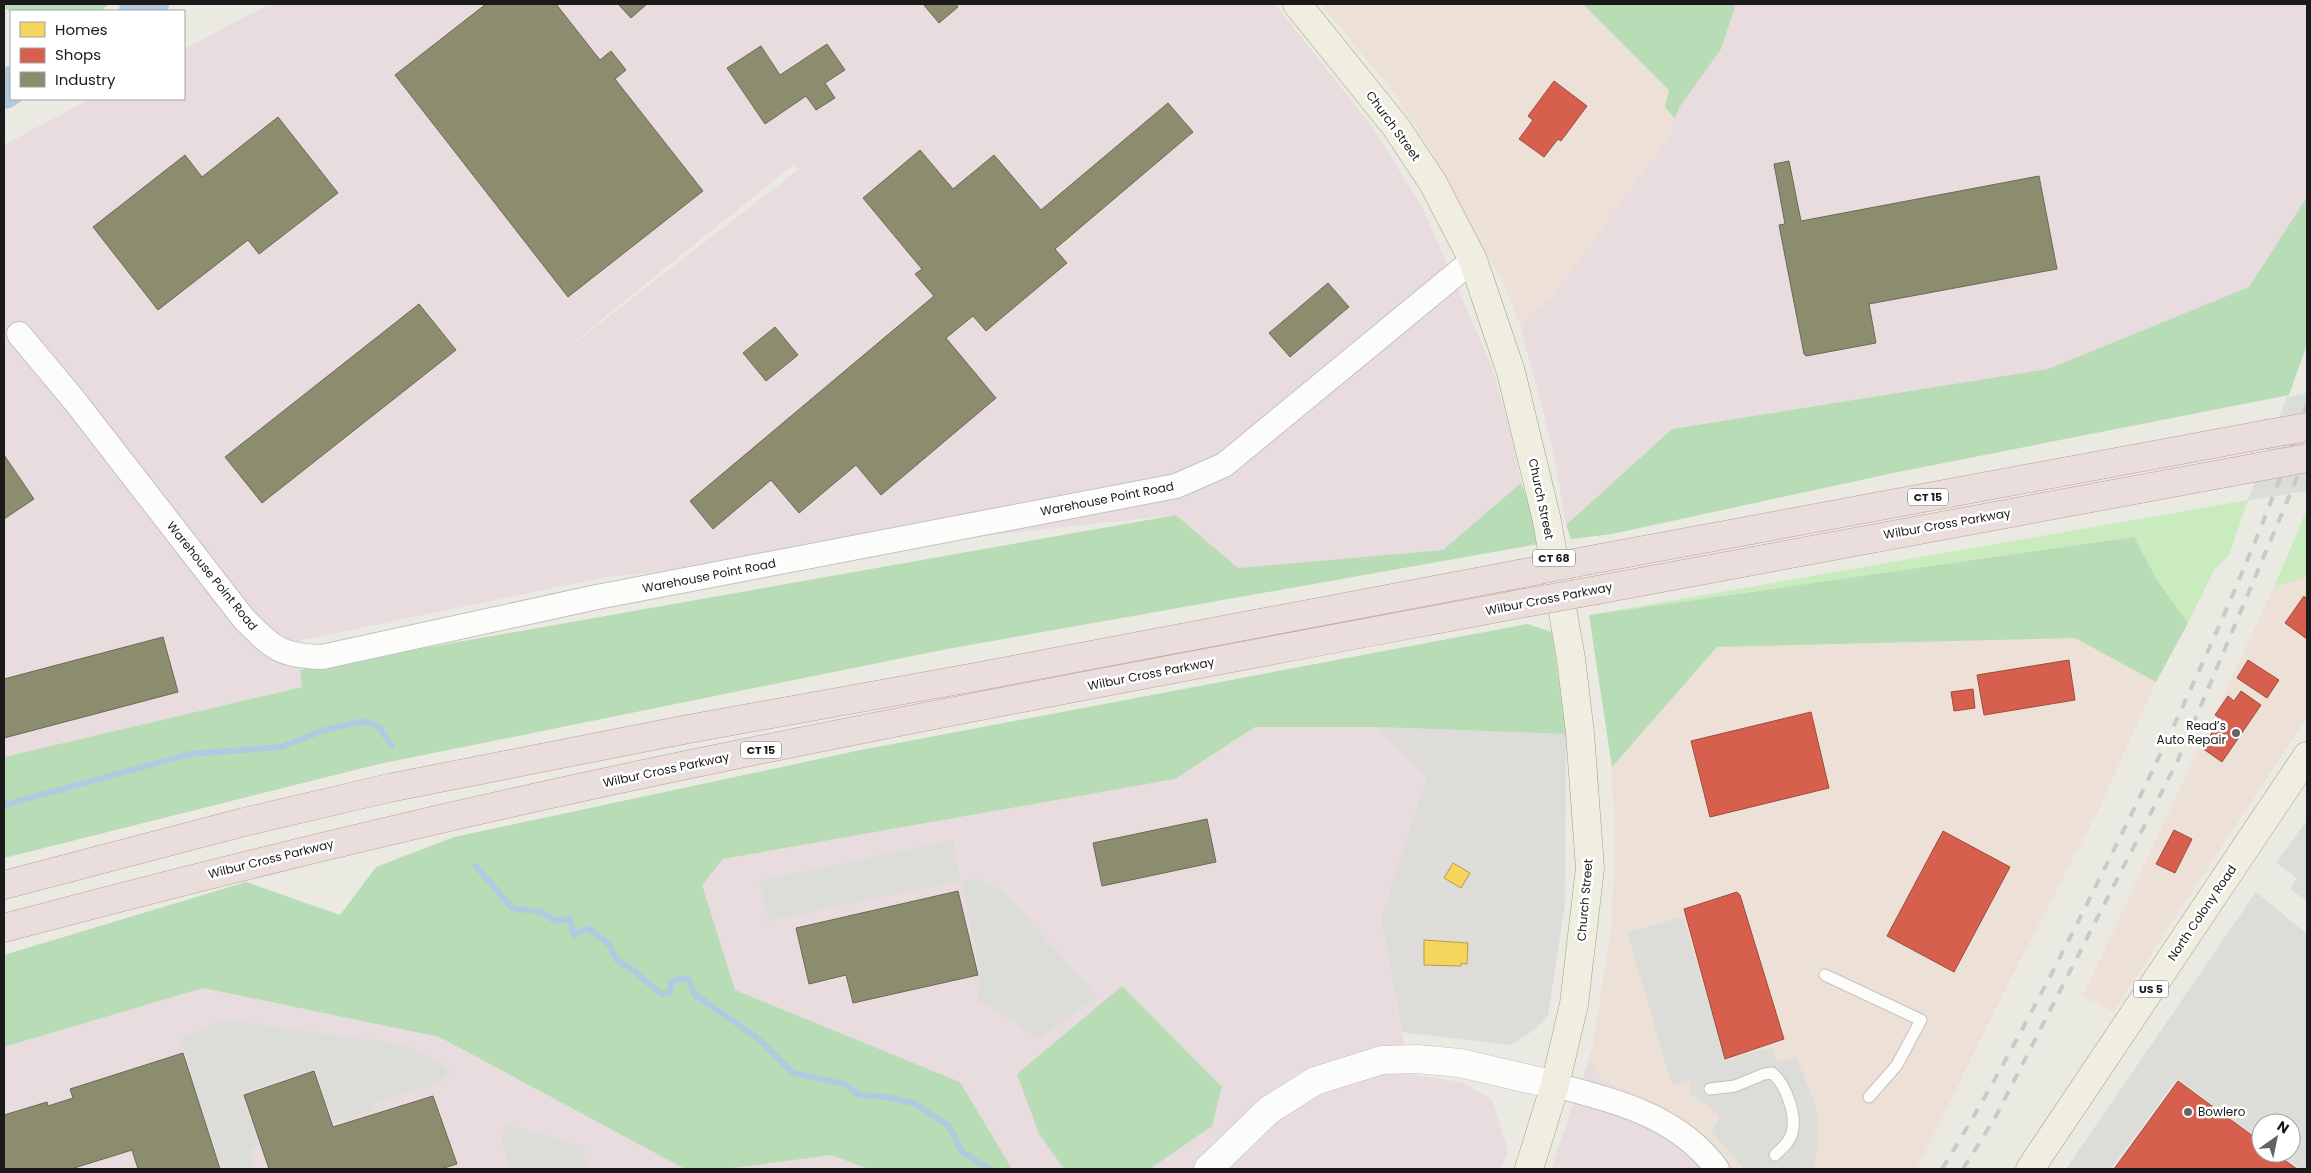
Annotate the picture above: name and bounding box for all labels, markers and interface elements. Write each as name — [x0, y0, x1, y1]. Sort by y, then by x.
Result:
legend — [10, 10, 185, 100]
text: Homes — [55, 19, 108, 40]
text: Shops — [55, 44, 101, 65]
text: Industry — [55, 69, 116, 90]
street label: Church Street — [1362, 87, 1424, 164]
street label: Church Street — [1525, 457, 1558, 541]
street label: Warehouse Point Road — [1039, 477, 1175, 520]
road number: CT 15 — [1908, 488, 1948, 506]
street label: Wilbur Cross Parkway — [1882, 504, 2012, 543]
street label: Warehouse Point Road — [163, 518, 262, 634]
road number: CT 68 — [1533, 550, 1575, 566]
street label: Warehouse Point Road — [641, 554, 777, 597]
street label: Wilbur Cross Parkway — [1484, 578, 1614, 619]
street label: Wilbur Cross Parkway — [1086, 653, 1216, 694]
place label: Read’s Auto Repair — [2157, 717, 2227, 748]
marker: Read’s Auto Repair — [2230, 727, 2242, 739]
road number: CT 15 — [741, 742, 781, 758]
street label: Wilbur Cross Parkway — [601, 748, 731, 791]
street label: Wilbur Cross Parkway — [206, 835, 336, 882]
street label: Church Street — [1572, 858, 1597, 942]
street label: North Colony Road — [2163, 861, 2240, 964]
road number: US 5 — [2134, 981, 2168, 998]
place label: Bowlero — [2198, 1103, 2246, 1120]
marker: Bowlero — [2182, 1106, 2194, 1118]
north arrow — [2251, 1113, 2301, 1163]
text: N — [2273, 1116, 2293, 1138]

